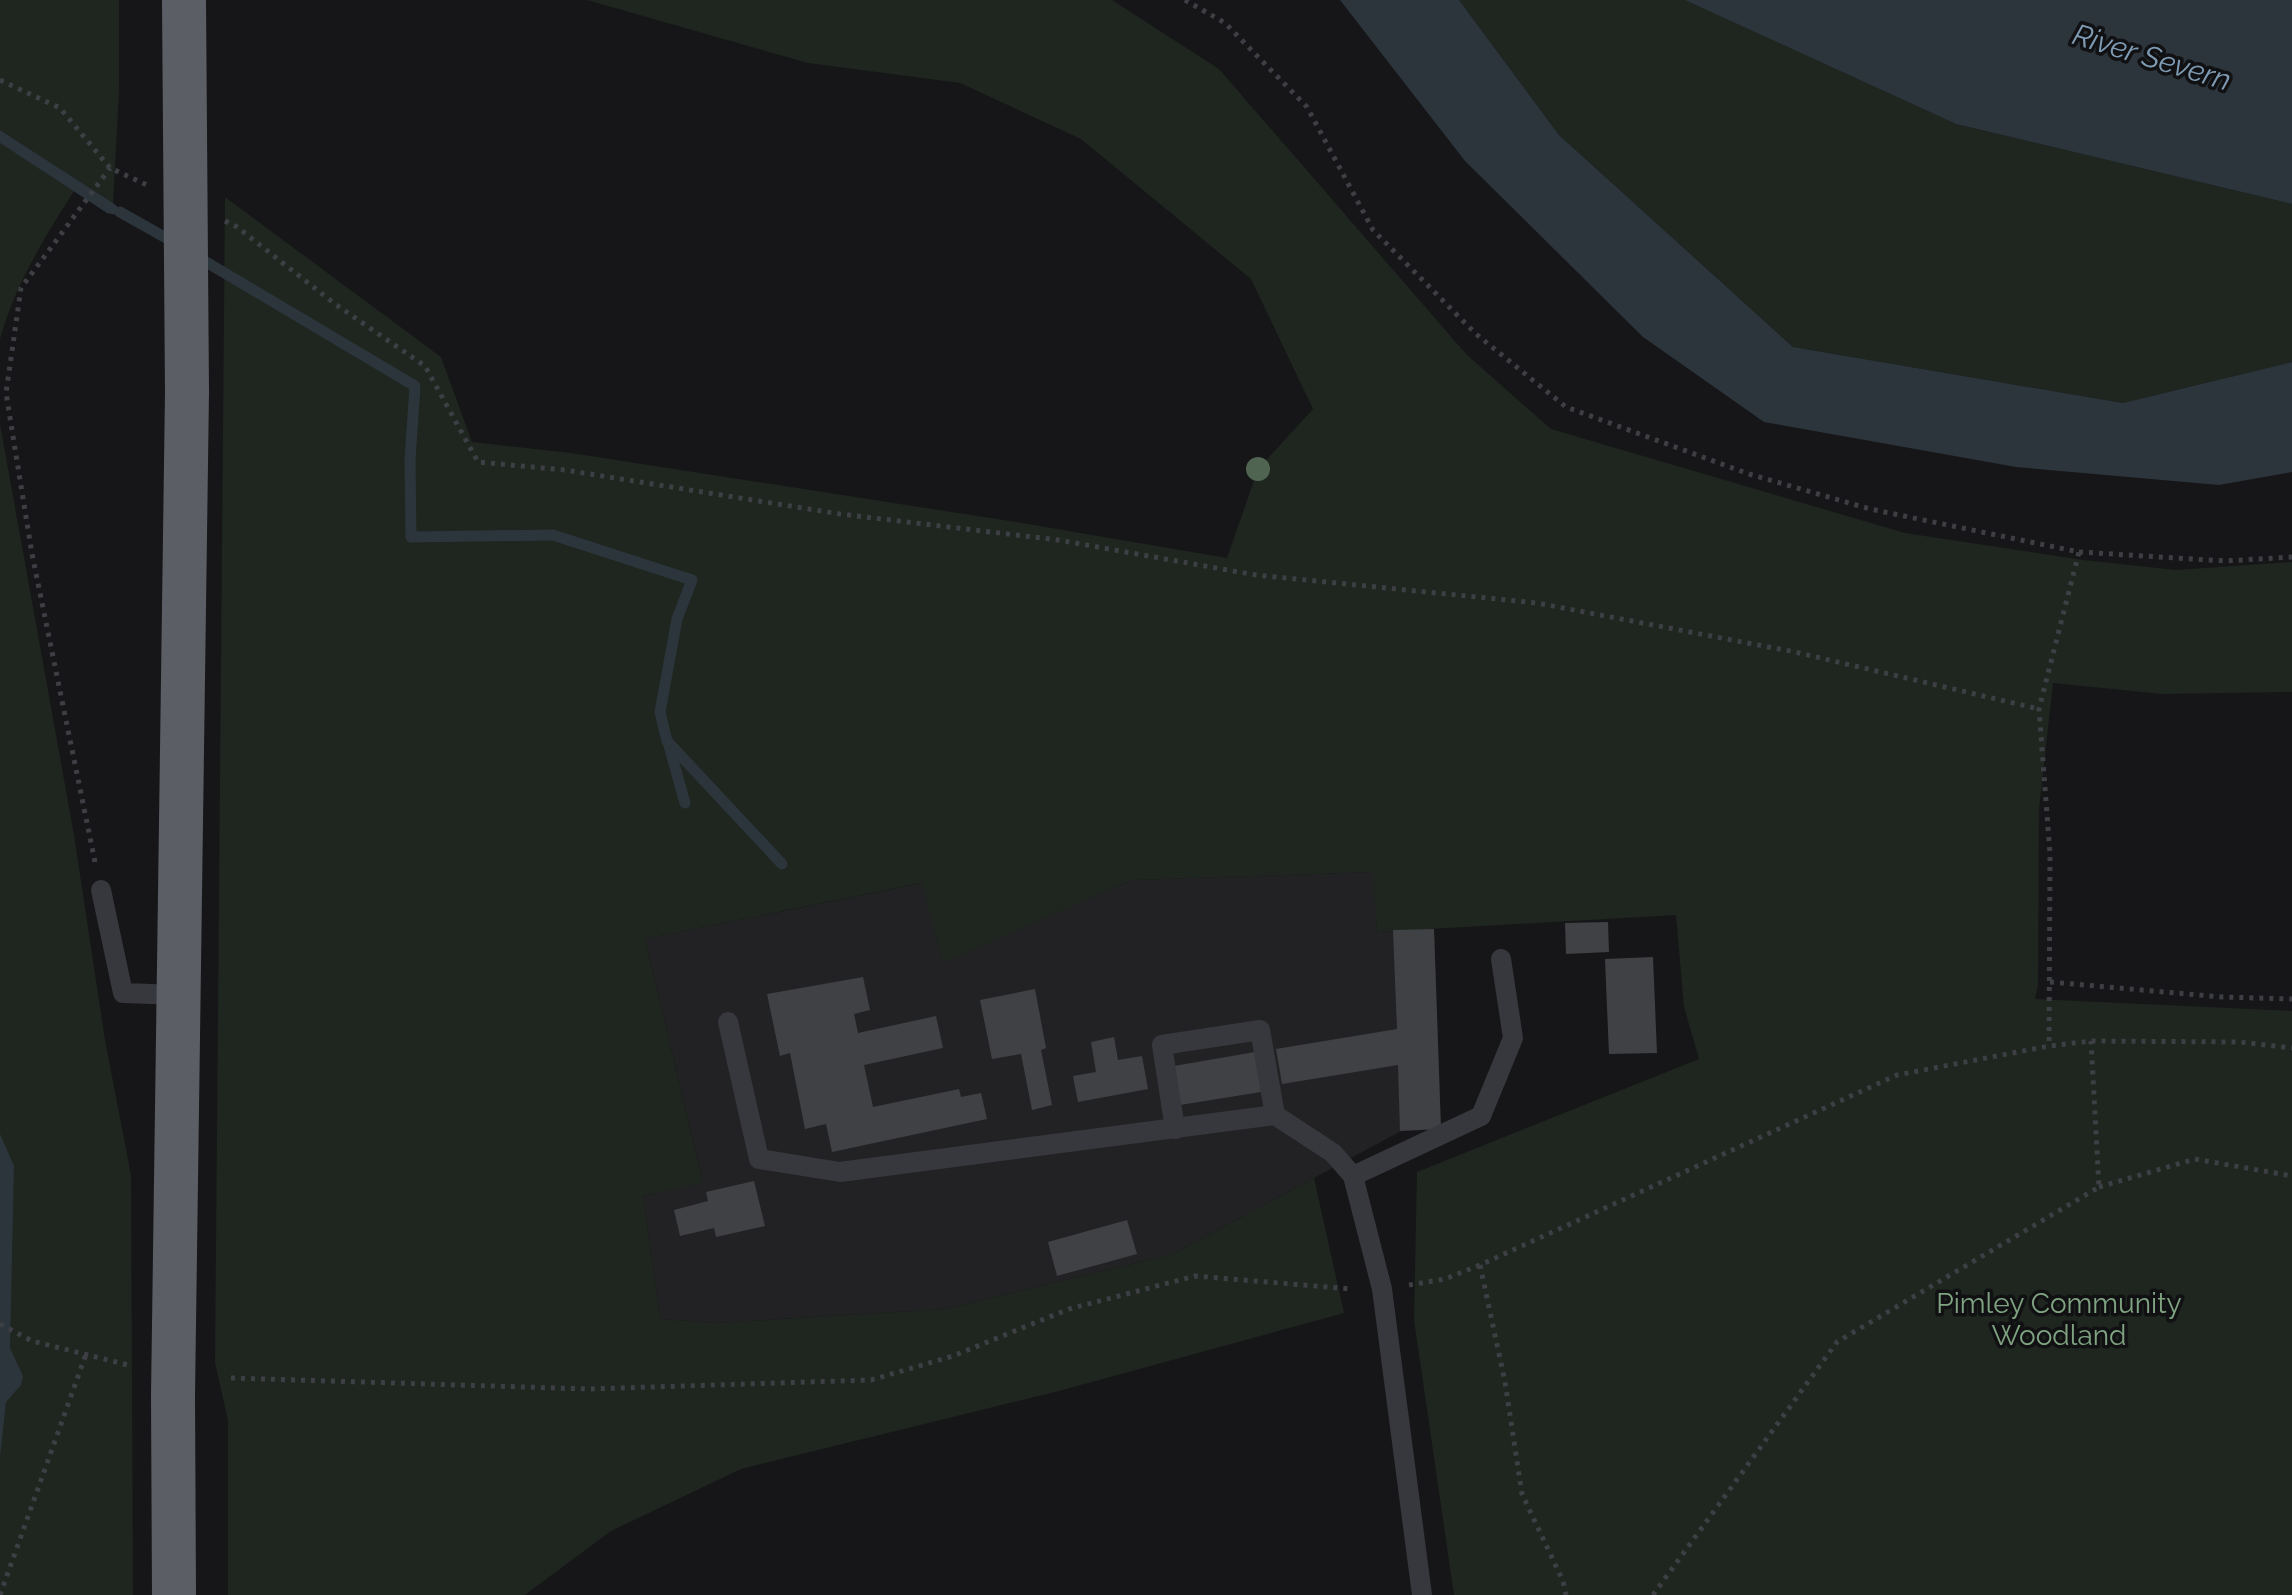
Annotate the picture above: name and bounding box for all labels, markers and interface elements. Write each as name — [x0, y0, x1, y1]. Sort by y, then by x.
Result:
water label: River Severn — [2069, 16, 2235, 98]
park label: Pimley Community Woodland — [1936, 1287, 2182, 1352]

